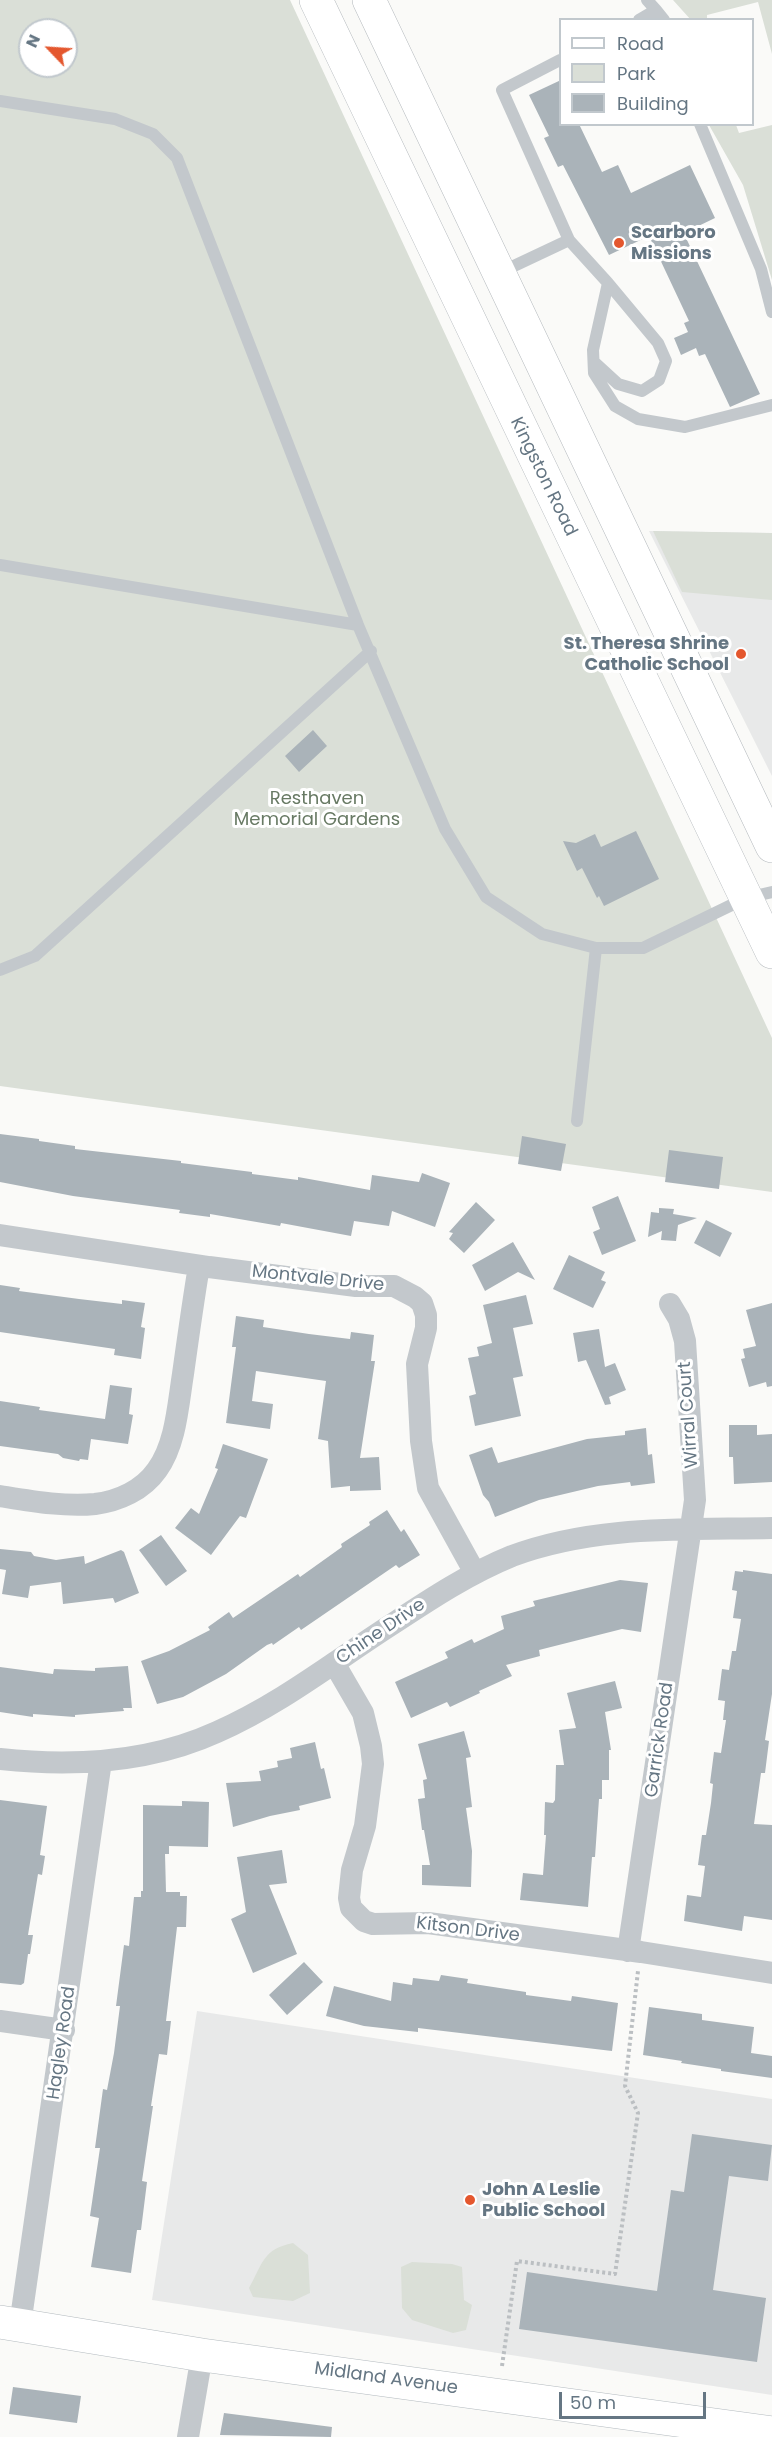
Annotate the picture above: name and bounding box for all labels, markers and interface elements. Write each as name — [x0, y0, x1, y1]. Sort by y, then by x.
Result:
north arrow — [18, 18, 78, 78]
legend — [559, 18, 754, 126]
text: N — [20, 31, 46, 51]
text: Road — [617, 31, 664, 56]
text: Park — [617, 61, 656, 86]
text: Building — [617, 91, 689, 116]
place label: Scarboro Missions — [631, 222, 716, 264]
marker: Scarboro Missions — [612, 236, 626, 250]
street label: Kingston Road — [505, 414, 581, 540]
place label: St. Theresa Shrine Catholic School — [564, 633, 729, 676]
marker: St. Theresa Shrine Catholic School — [734, 647, 748, 661]
park label: Resthaven Memorial Gardens — [234, 788, 400, 830]
street label: Montvale Drive — [251, 1261, 385, 1297]
street label: Wirral Court — [674, 1361, 704, 1469]
street label: Chine Drive — [332, 1594, 430, 1670]
street label: Garrick Road — [641, 1681, 679, 1799]
street label: Kitson Drive — [415, 1913, 521, 1947]
street label: Hagley Road — [43, 1985, 81, 2101]
place label: John A Leslie Public School — [482, 2179, 605, 2222]
marker: John A Leslie Public School — [463, 2193, 477, 2207]
street label: Midland Avenue — [313, 2358, 459, 2400]
scale bar — [562, 2380, 709, 2418]
text: 50 m — [570, 2390, 616, 2415]

